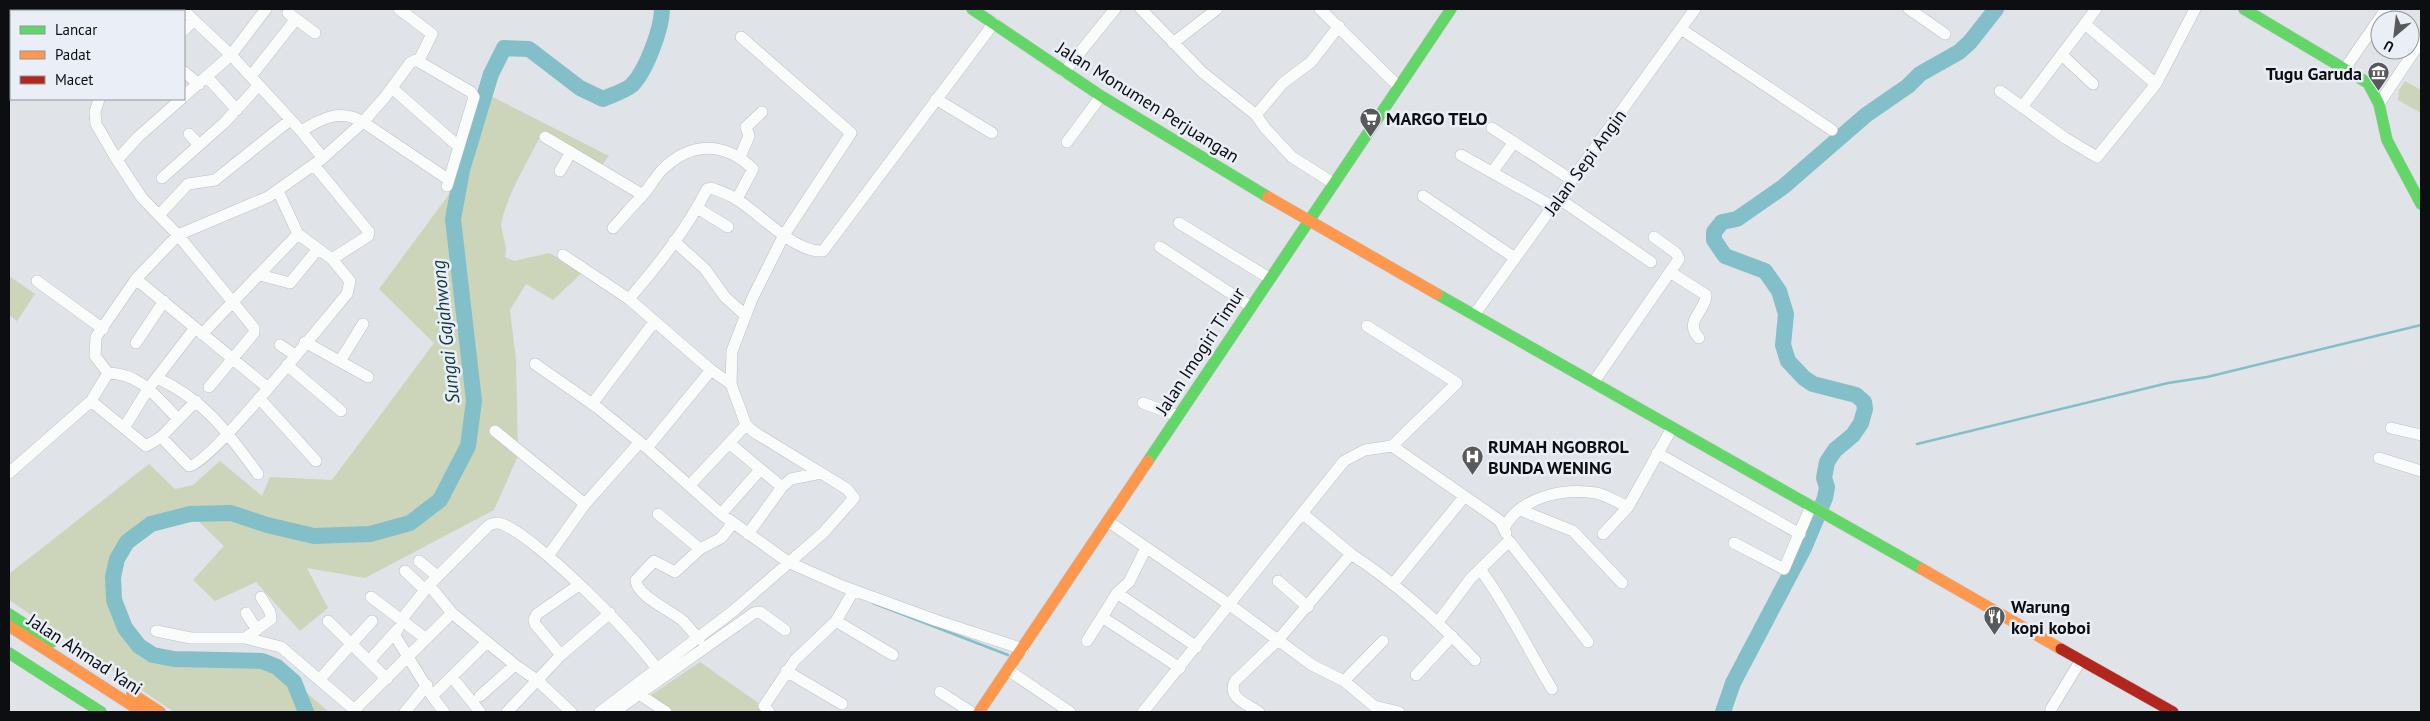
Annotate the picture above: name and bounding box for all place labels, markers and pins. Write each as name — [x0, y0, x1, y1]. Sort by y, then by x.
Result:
museum icon: Tugu Garuda — [2366, 61, 2390, 92]
place label: Tugu Garuda — [2266, 62, 2362, 85]
supermarket icon: MARGO TELO — [1358, 106, 1382, 137]
place label: MARGO TELO — [1386, 107, 1487, 130]
place label: RUMAH NGOBROL BUNDA WENING — [1488, 435, 1629, 479]
hospital icon: RUMAH NGOBROL BUNDA WENING — [1460, 444, 1484, 475]
place label: Warung kopi koboi — [2011, 595, 2091, 639]
restaurant icon: Warung kopi koboi — [1983, 604, 2007, 635]

